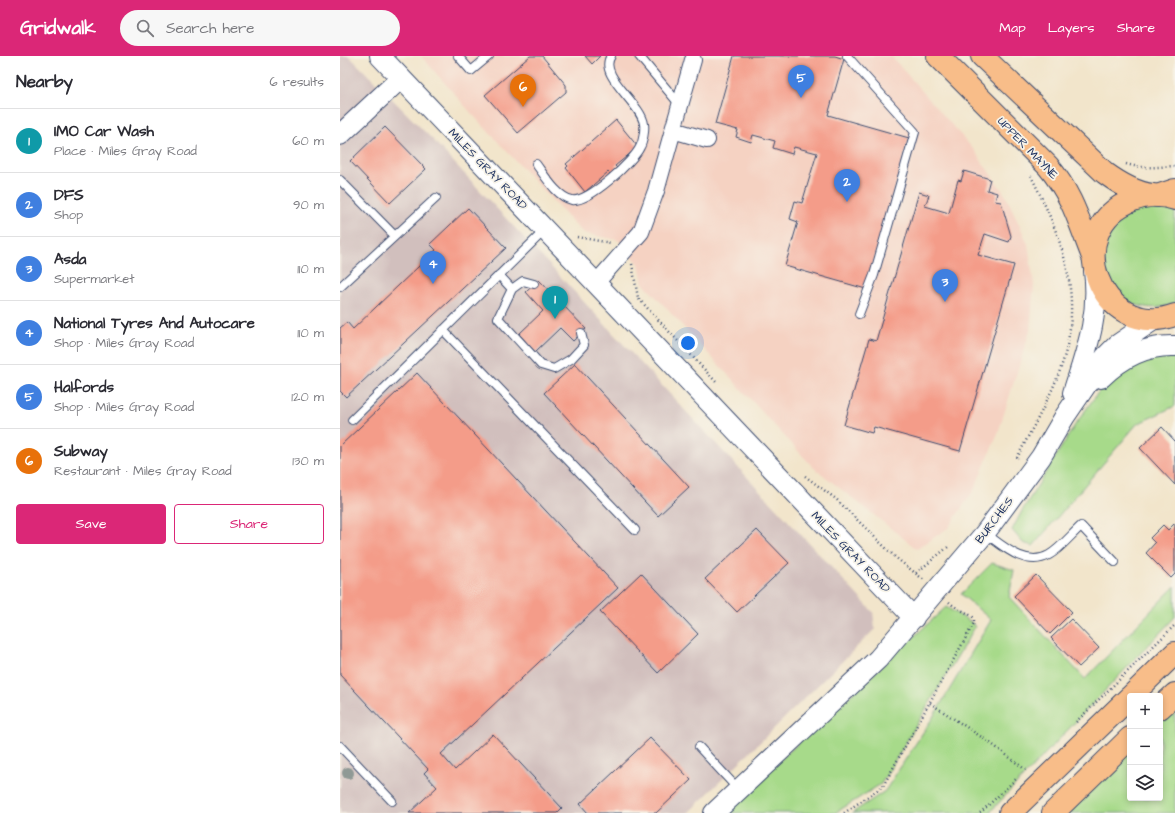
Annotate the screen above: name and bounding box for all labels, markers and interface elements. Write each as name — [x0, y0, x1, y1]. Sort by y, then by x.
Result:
search box — [120, 10, 400, 46]
text: Gridwalk — [20, 15, 96, 42]
icon: search — [134, 17, 156, 39]
text: Search here — [166, 18, 254, 39]
text: Map — [999, 18, 1026, 38]
text: Layers — [1048, 18, 1095, 38]
text: Share — [1117, 18, 1155, 38]
pin: 5 — [788, 65, 814, 98]
text: Nearby — [16, 70, 73, 94]
text: 6 results — [269, 73, 324, 91]
pin: 6 — [510, 74, 536, 107]
street label: UPPER MAYNE — [993, 113, 1062, 183]
text: IMO Car Wash — [54, 121, 154, 142]
street label: MILES GRAY ROAD — [444, 125, 531, 214]
text: 1 — [28, 132, 30, 150]
text: 60 m — [292, 132, 324, 150]
text: Place · Miles Gray Road — [54, 142, 197, 160]
pin: 2 — [834, 169, 860, 202]
text: DFS — [54, 185, 84, 206]
text: 2 — [25, 196, 33, 214]
text: 90 m — [293, 196, 324, 214]
text: Shop — [54, 206, 83, 224]
text: Asda — [54, 249, 86, 270]
pin: 4 — [420, 251, 446, 284]
text: 3 — [26, 260, 32, 278]
text: 110 m — [297, 260, 324, 278]
pin: 3 — [932, 269, 958, 302]
text: Supermarket — [54, 270, 135, 288]
pin: 1 — [542, 286, 568, 319]
text: National Tyres And Autocare — [54, 313, 255, 334]
text: 4 — [25, 324, 33, 342]
text: 110 m — [297, 324, 324, 342]
your location — [678, 333, 698, 353]
text: Shop · Miles Gray Road — [54, 334, 194, 352]
text: Halfords — [54, 377, 114, 398]
text: 5 — [24, 388, 34, 406]
text: 120 m — [291, 388, 324, 406]
text: Shop · Miles Gray Road — [54, 398, 194, 416]
text: Subway — [54, 441, 108, 462]
text: 6 — [25, 452, 33, 470]
text: 130 m — [292, 452, 324, 470]
text: Restaurant · Miles Gray Road — [54, 462, 232, 480]
street label: BURCHES — [971, 493, 1018, 547]
button: Save — [16, 504, 166, 544]
button: Share — [174, 504, 324, 544]
street label: MILES GRAY ROAD — [807, 508, 894, 597]
map controls — [1127, 693, 1163, 801]
button: + — [1127, 693, 1163, 729]
button: − — [1127, 729, 1163, 765]
button: layers — [1127, 765, 1163, 801]

